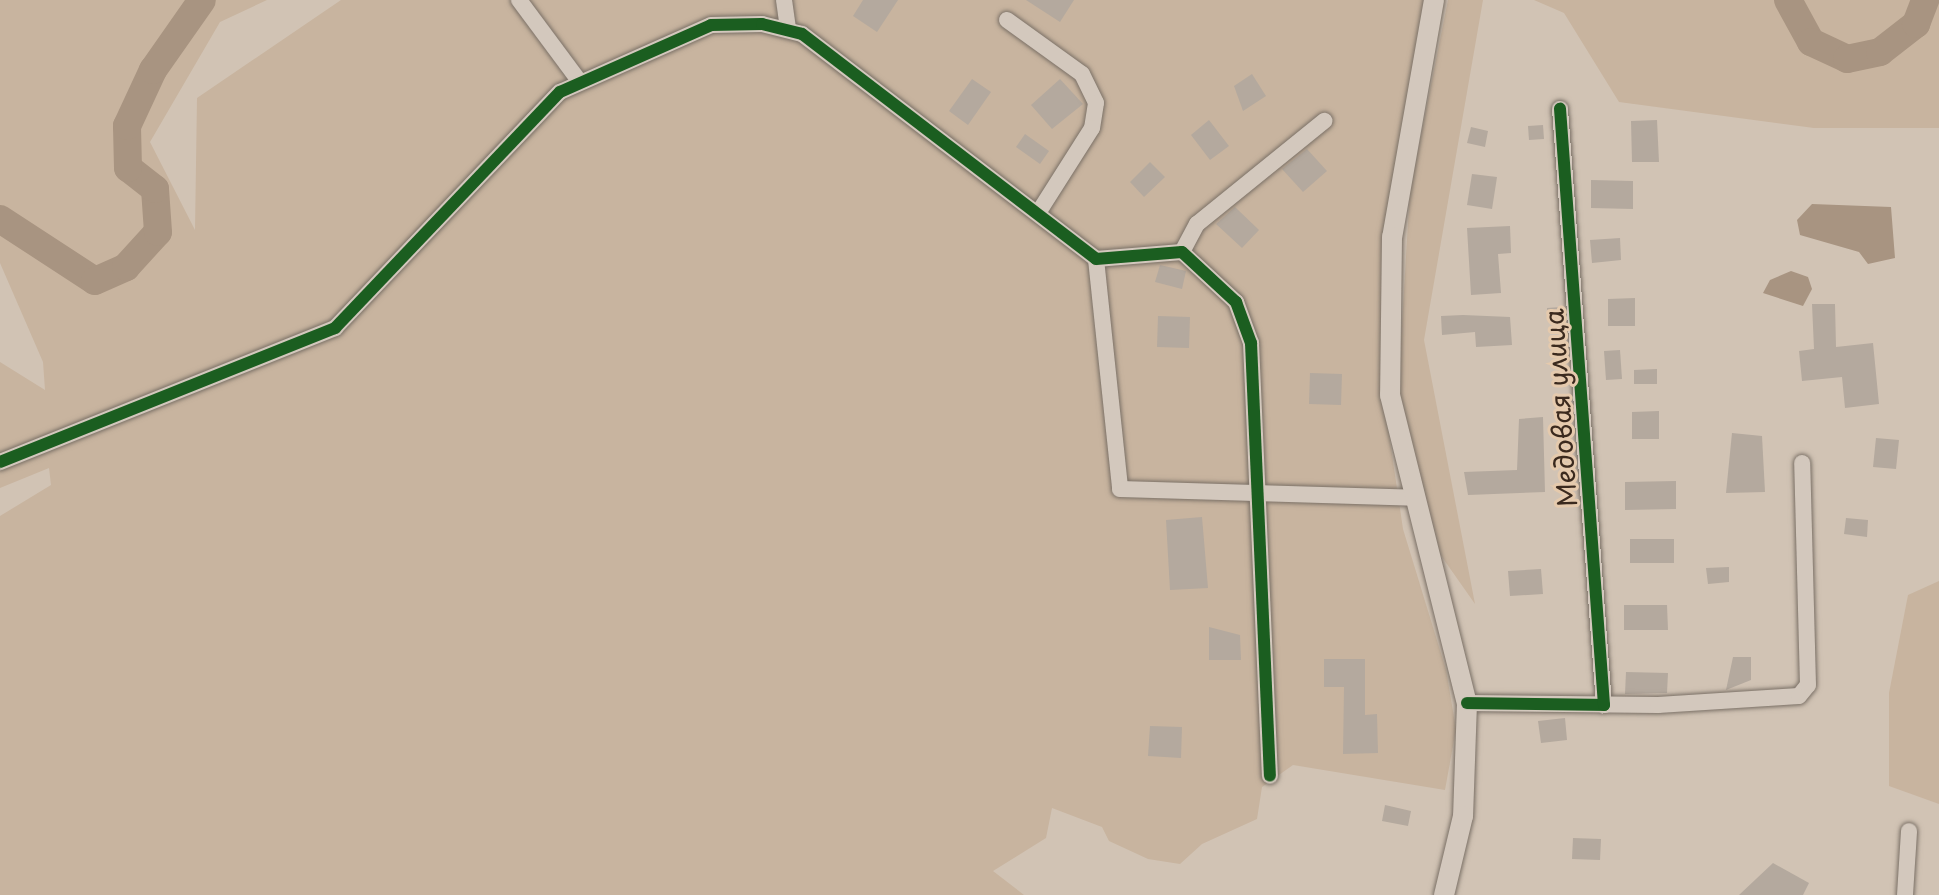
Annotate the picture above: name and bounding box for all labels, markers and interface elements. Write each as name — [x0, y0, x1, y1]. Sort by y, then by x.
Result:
street label: Медовая улица — [1537, 307, 1583, 509]

